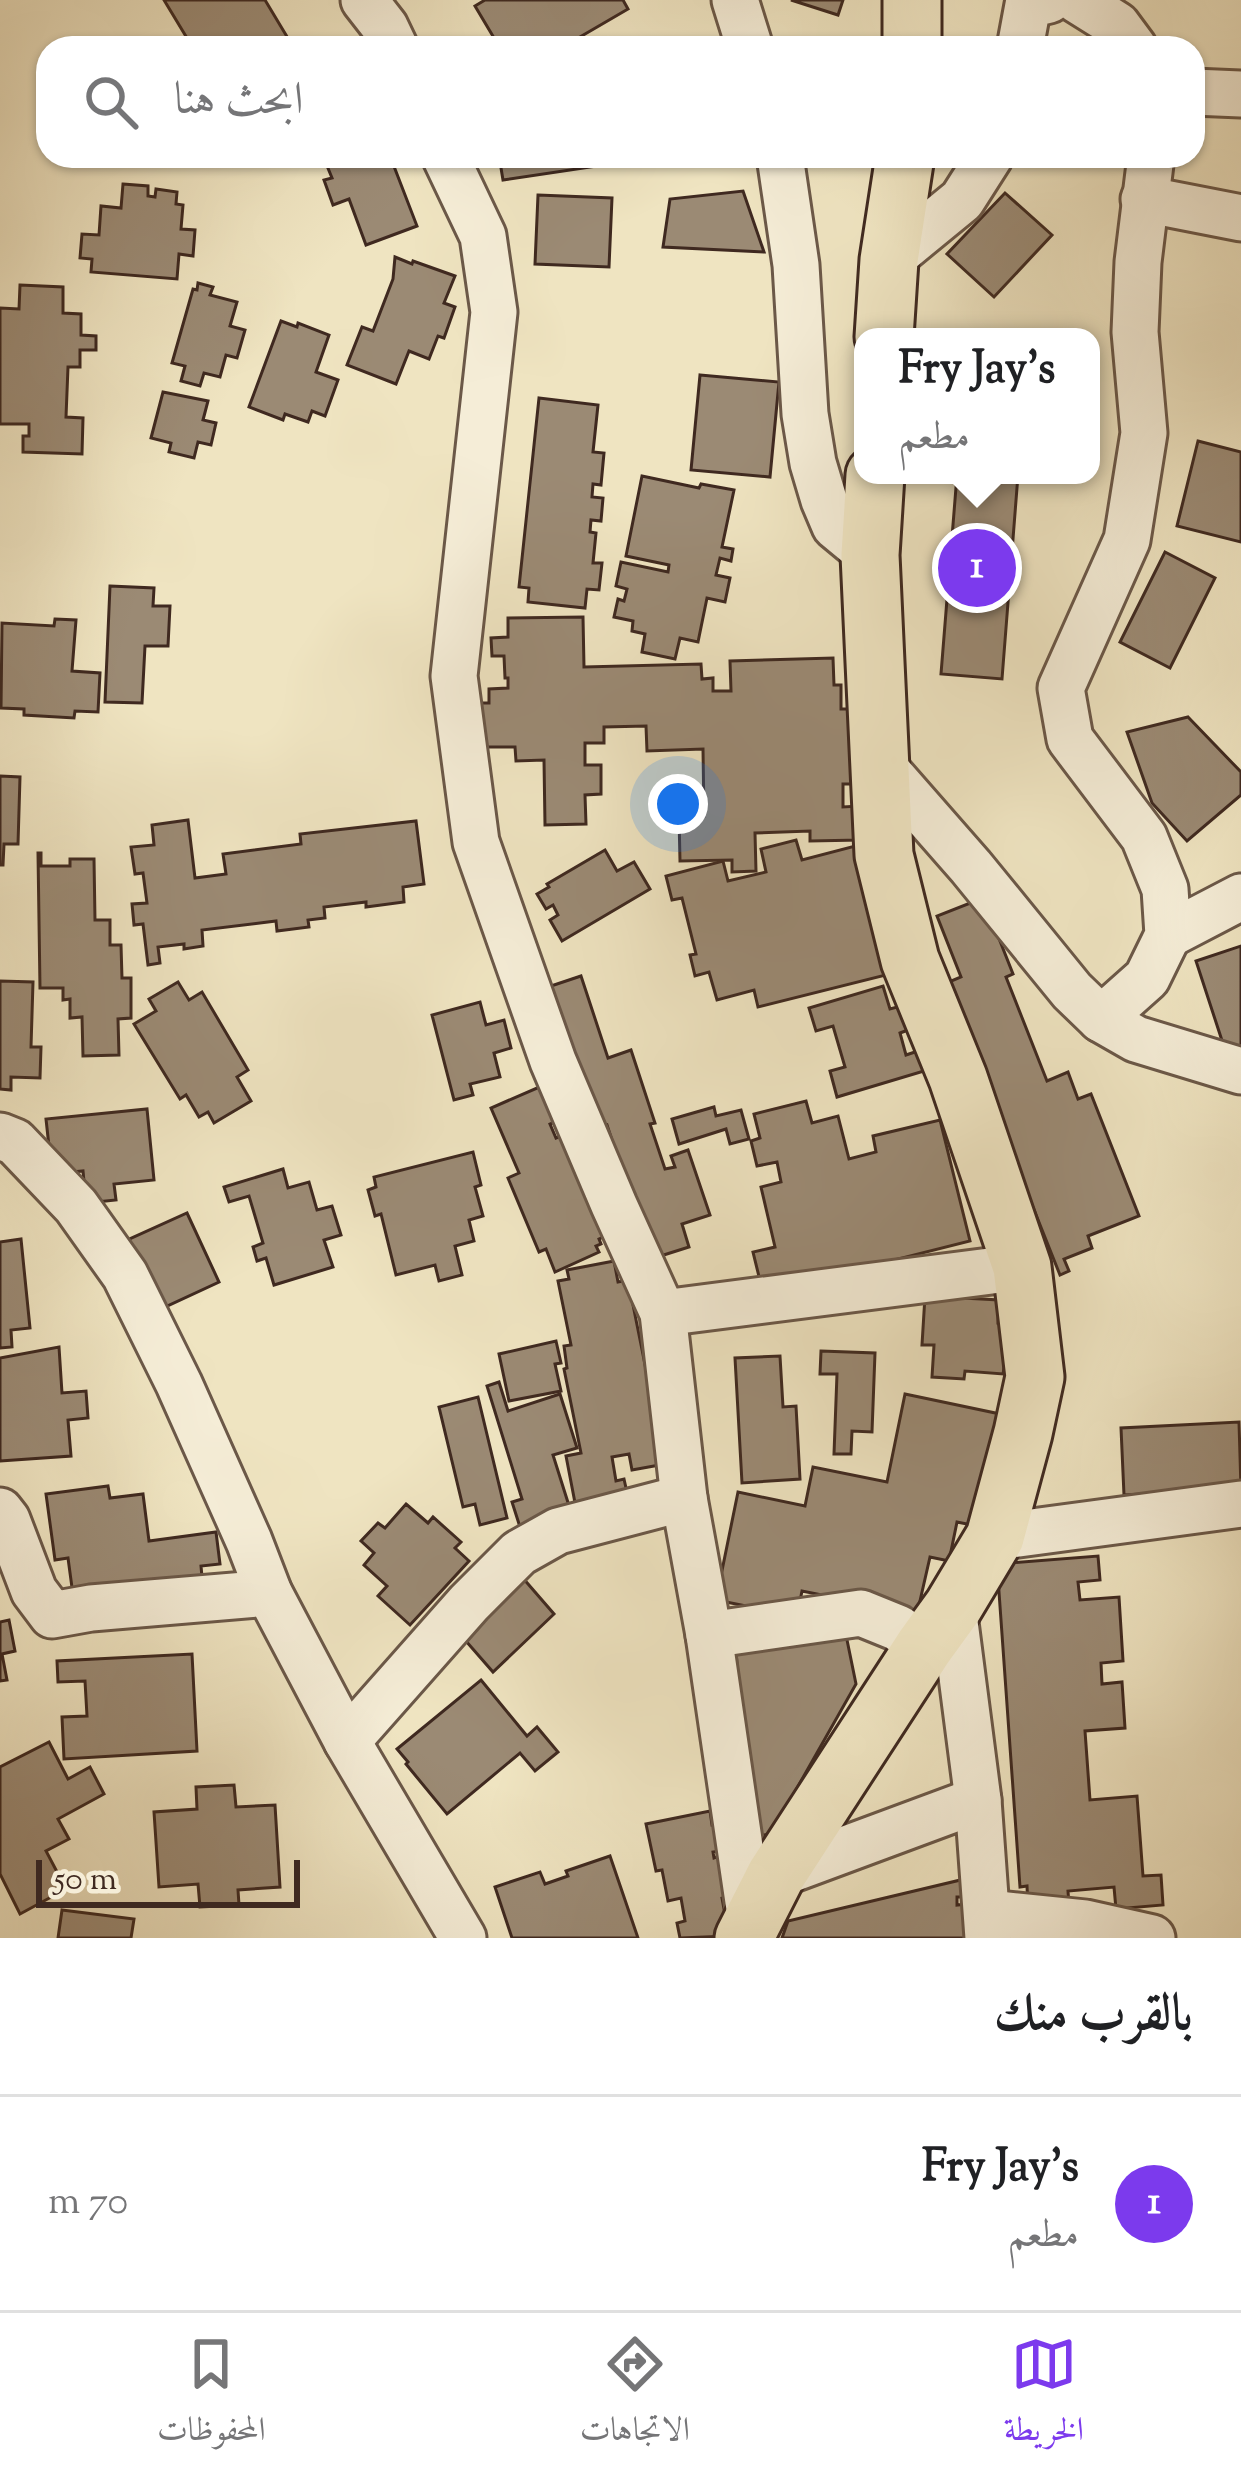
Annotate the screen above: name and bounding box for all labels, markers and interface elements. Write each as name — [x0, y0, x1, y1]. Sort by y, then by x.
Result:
search box — [36, 36, 1205, 168]
icon: search — [78, 69, 144, 135]
text: ابحث هنا — [174, 70, 304, 135]
popup — [854, 328, 1100, 484]
text: Fry Jay's — [899, 339, 1055, 404]
text: مطعم — [899, 411, 970, 467]
pin: 1 — [938, 523, 1016, 613]
your location — [648, 774, 708, 834]
scale bar — [36, 1854, 300, 1907]
text: 50 m — [54, 1857, 117, 1905]
text: بالقرب منك — [994, 1980, 1193, 2053]
text: Fry Jay's — [922, 2137, 1079, 2202]
text: 70 m — [48, 2176, 128, 2232]
text: 1 — [1147, 2176, 1161, 2232]
text: مطعم — [1008, 2209, 1079, 2265]
tab: المحفوظات — [157, 2331, 266, 2461]
tab: الاتجاهات — [580, 2331, 690, 2461]
tab: الخريطة — [1004, 2331, 1084, 2461]

